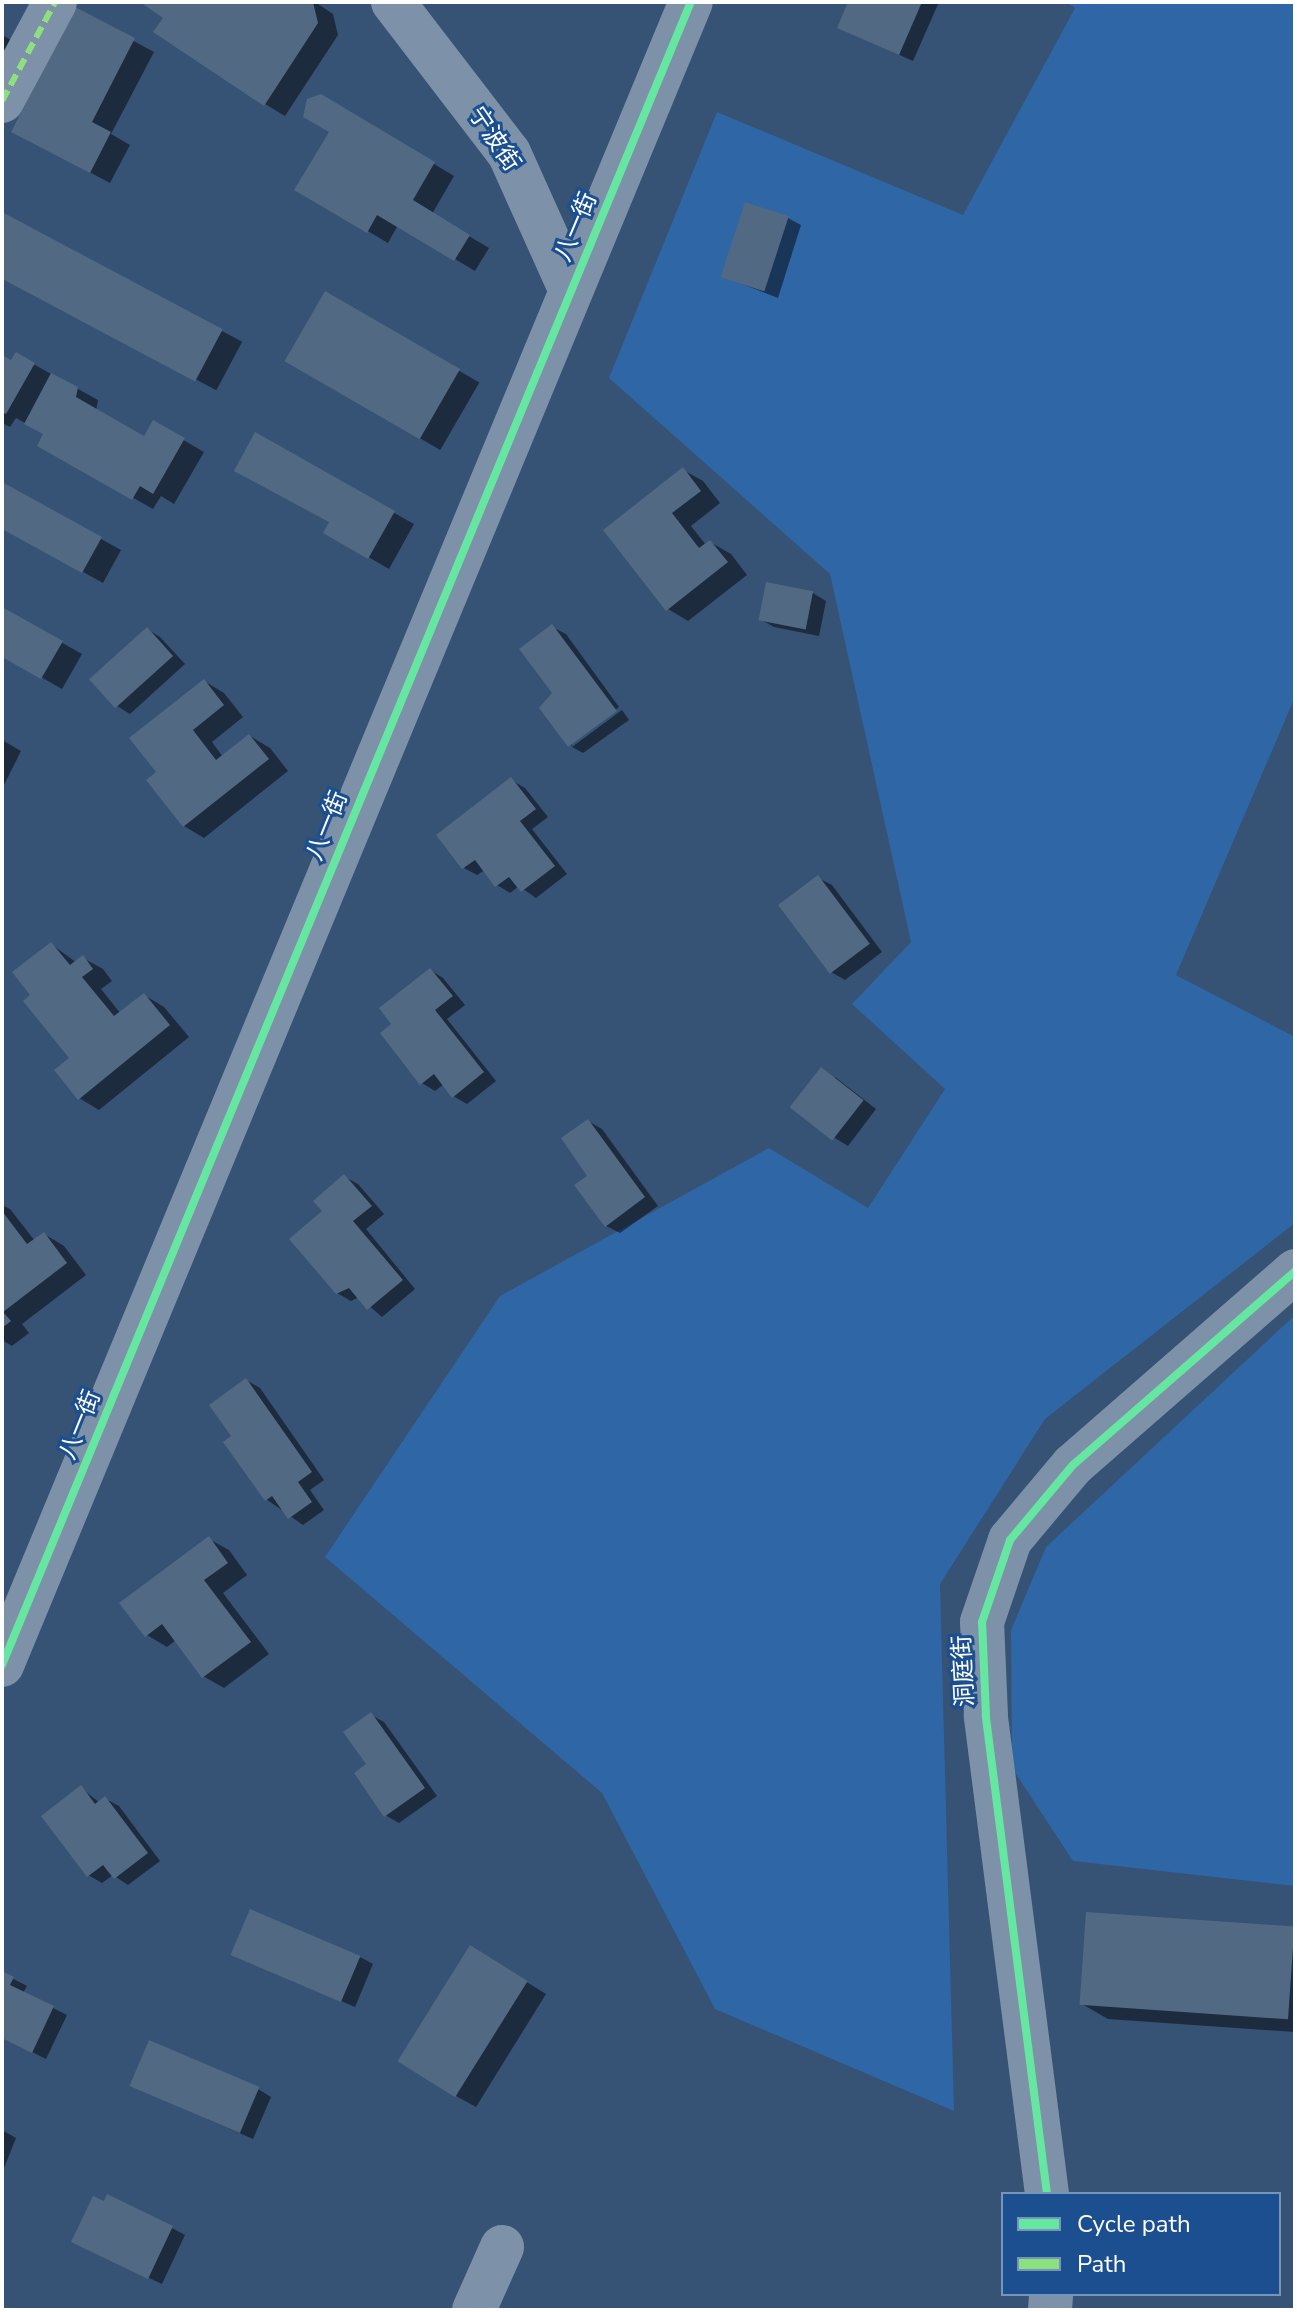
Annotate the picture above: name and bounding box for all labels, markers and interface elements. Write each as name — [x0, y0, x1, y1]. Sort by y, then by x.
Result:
street label: 宁波街 — [462, 101, 526, 177]
street label: 八一街 — [549, 188, 603, 266]
street label: 八一街 — [300, 787, 354, 865]
street label: 八一街 — [53, 1386, 107, 1464]
street label: 洞庭街 — [948, 1634, 980, 1708]
legend — [1001, 2192, 1281, 2296]
text: Cycle path — [1077, 2208, 1191, 2240]
text: Path — [1077, 2248, 1126, 2280]

